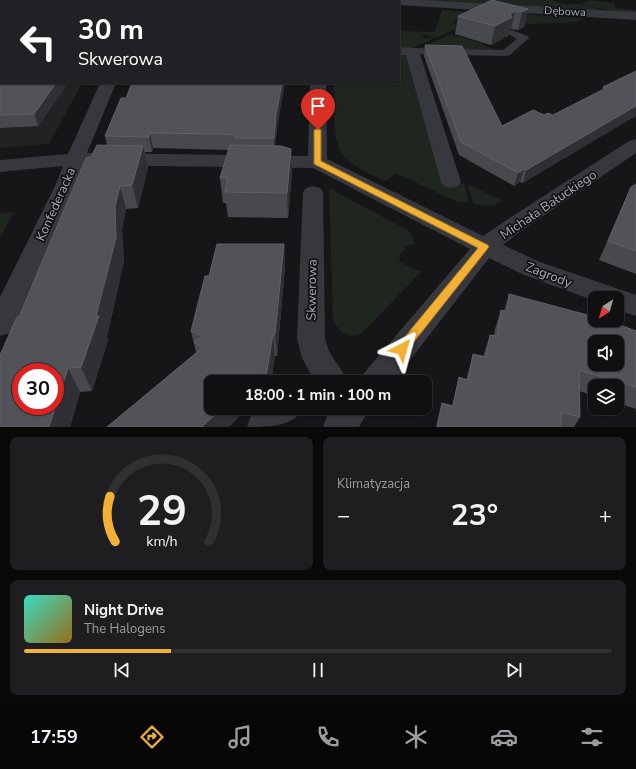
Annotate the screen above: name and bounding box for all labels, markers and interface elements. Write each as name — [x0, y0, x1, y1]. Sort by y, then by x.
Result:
street label: Dębowa — [544, 3, 586, 20]
text: 30 m — [78, 11, 144, 49]
icon: left — [12, 16, 64, 68]
text: Skwerowa — [78, 47, 163, 71]
pin — [301, 89, 335, 130]
icon: arrive — [307, 95, 329, 117]
street label: Konfederacka — [32, 165, 80, 244]
street label: Michała Bałuckiego — [497, 166, 600, 244]
street label: Zagrody — [523, 258, 575, 292]
street label: Skwerowa — [302, 259, 322, 321]
north arrow — [588, 291, 624, 327]
map controls — [588, 291, 624, 415]
position arrow — [381, 328, 423, 370]
button: sound — [588, 335, 624, 371]
speed limit sign: 30 — [12, 363, 64, 415]
button: layers — [588, 379, 624, 415]
text: 18:00 · 1 min · 100 m — [245, 385, 391, 405]
text: Klimatyzacja — [337, 475, 410, 493]
text: 29 — [137, 482, 186, 539]
text: 23° — [451, 495, 498, 536]
text: − — [337, 501, 350, 531]
text: + — [599, 501, 612, 531]
text: km/h — [146, 531, 177, 550]
text: Night Drive — [84, 600, 164, 620]
text: The Halogens — [84, 620, 165, 638]
icon: previous — [111, 659, 133, 681]
icon: pause — [307, 659, 329, 681]
icon: next — [503, 659, 525, 681]
icon: directions — [138, 723, 166, 751]
icon: music — [226, 723, 254, 751]
icon: phone — [314, 723, 342, 751]
icon: climate — [402, 723, 430, 751]
icon: car — [490, 723, 518, 751]
icon: filters — [578, 723, 606, 751]
text: 17:59 — [30, 725, 78, 749]

